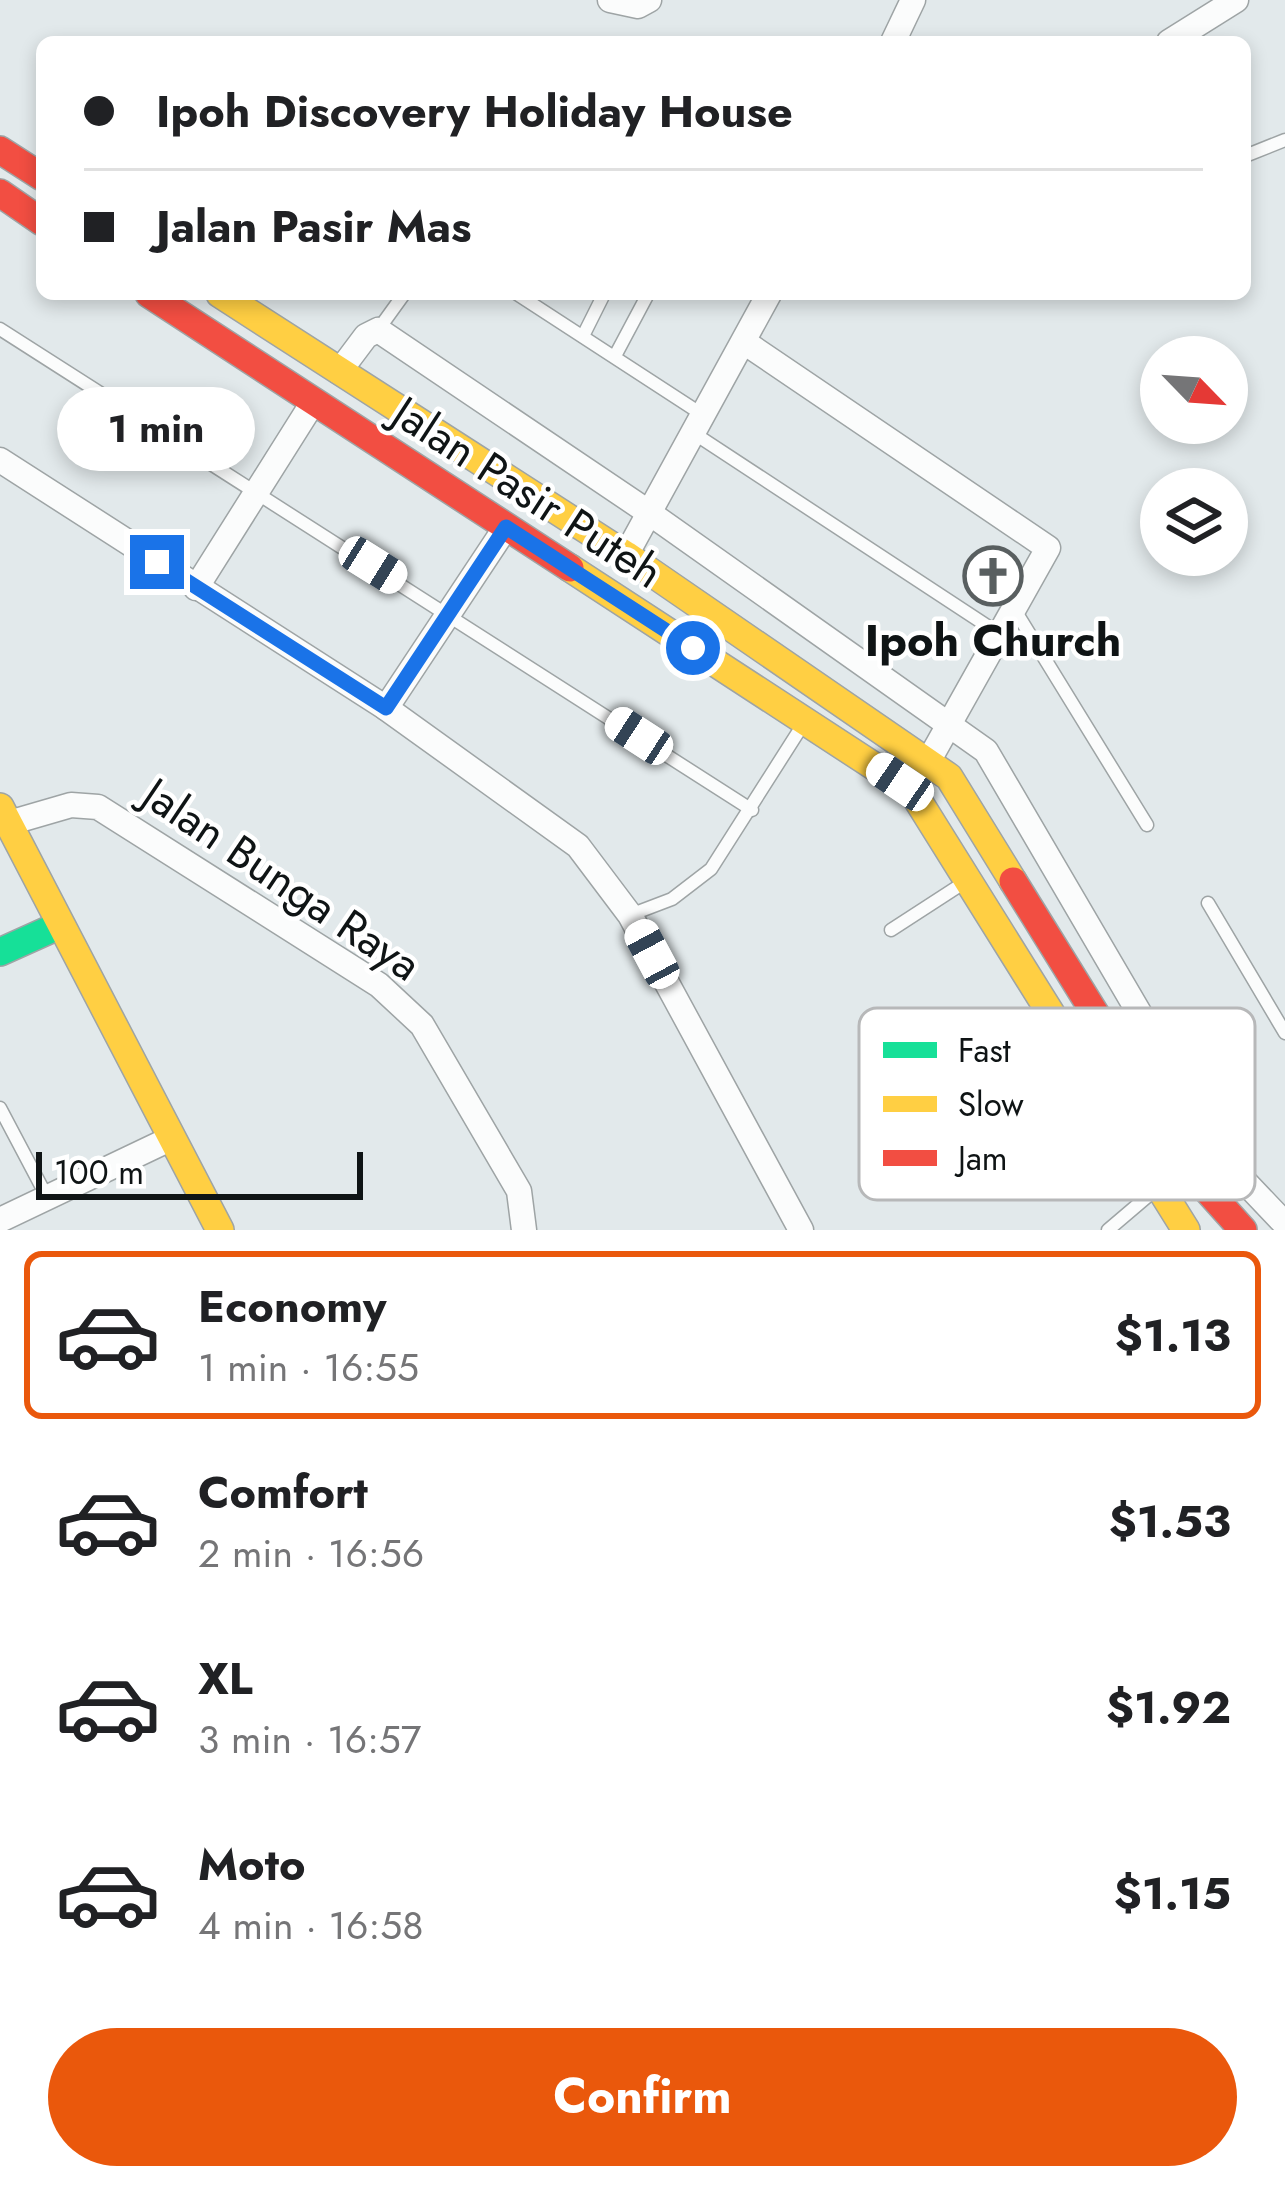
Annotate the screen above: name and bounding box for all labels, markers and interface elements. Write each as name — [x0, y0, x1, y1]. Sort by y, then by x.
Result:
text: Ipoh Discovery Holiday House — [156, 79, 793, 144]
text: Jalan Pasir Mas — [156, 194, 472, 259]
north arrow — [1140, 336, 1248, 444]
map controls — [1140, 336, 1248, 576]
street label: Jalan Pasir Puteh — [376, 378, 676, 604]
callout: 1 min — [58, 388, 256, 472]
text: 1 min — [108, 400, 204, 457]
button: layers — [1140, 468, 1248, 576]
car — [333, 531, 413, 599]
route end — [130, 535, 184, 589]
church icon: Ipoh Church — [962, 545, 1024, 607]
place label: Ipoh Church — [865, 608, 1121, 673]
route start — [666, 621, 720, 675]
car — [599, 701, 679, 771]
car — [860, 747, 940, 817]
street label: Jalan Bunga Raya — [126, 759, 434, 997]
car — [619, 914, 685, 994]
legend — [859, 1008, 1255, 1200]
text: Fast — [958, 1027, 1011, 1074]
text: Slow — [958, 1081, 1024, 1128]
text: Jam — [954, 1135, 1008, 1182]
scale bar — [36, 1146, 363, 1199]
text: 100 m — [54, 1149, 144, 1196]
text: Economy — [198, 1274, 386, 1339]
icon: car — [54, 1281, 162, 1389]
text: $1.13 — [1115, 1303, 1231, 1368]
text: 1 min · 16:55 — [198, 1339, 419, 1396]
text: Comfort — [198, 1460, 368, 1525]
icon: car — [54, 1467, 162, 1575]
text: $1.53 — [1109, 1489, 1231, 1554]
text: 2 min · 16:56 — [198, 1525, 424, 1582]
text: XL — [198, 1646, 253, 1711]
icon: car — [54, 1653, 162, 1761]
text: $1.92 — [1106, 1675, 1231, 1740]
text: 3 min · 16:57 — [198, 1711, 421, 1768]
text: Moto — [198, 1832, 306, 1897]
icon: car — [54, 1839, 162, 1947]
text: $1.15 — [1114, 1861, 1231, 1926]
text: 4 min · 16:58 — [198, 1897, 424, 1954]
button: Confirm — [48, 2028, 1237, 2166]

